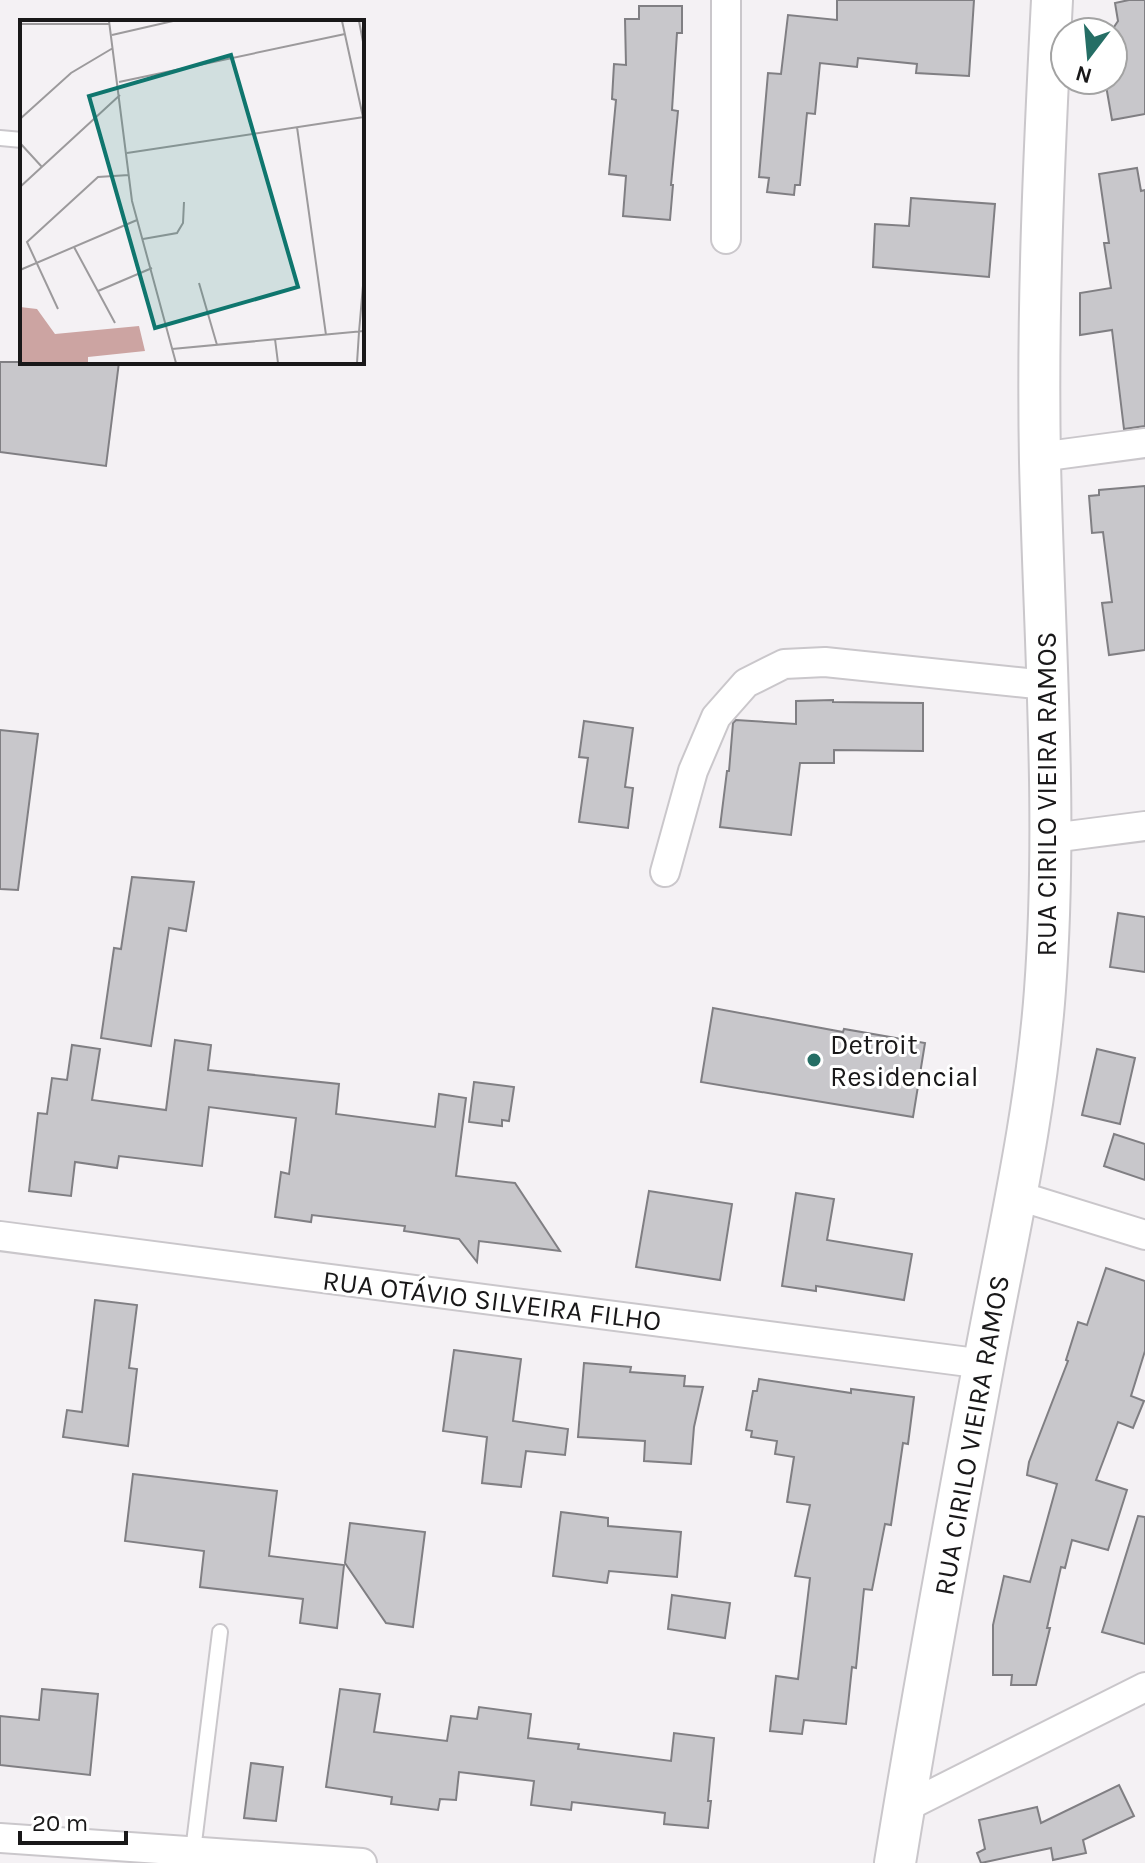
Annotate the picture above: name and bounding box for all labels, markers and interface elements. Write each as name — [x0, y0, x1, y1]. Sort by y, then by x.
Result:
north arrow — [1049, 16, 1129, 96]
inset map — [20, 20, 364, 364]
text: N — [1073, 60, 1095, 89]
street label: RUA CIRILO VIEIRA RAMOS — [1030, 632, 1063, 956]
place label: Detroit Residencial — [830, 1028, 979, 1093]
marker: Detroit Residencial — [805, 1051, 823, 1069]
street label: RUA OTÁVIO SILVEIRA FILHO — [321, 1262, 663, 1338]
street label: RUA CIRILO VIEIRA RAMOS — [927, 1272, 1016, 1598]
scale bar — [20, 1795, 126, 1845]
text: 20 m — [32, 1809, 88, 1837]

